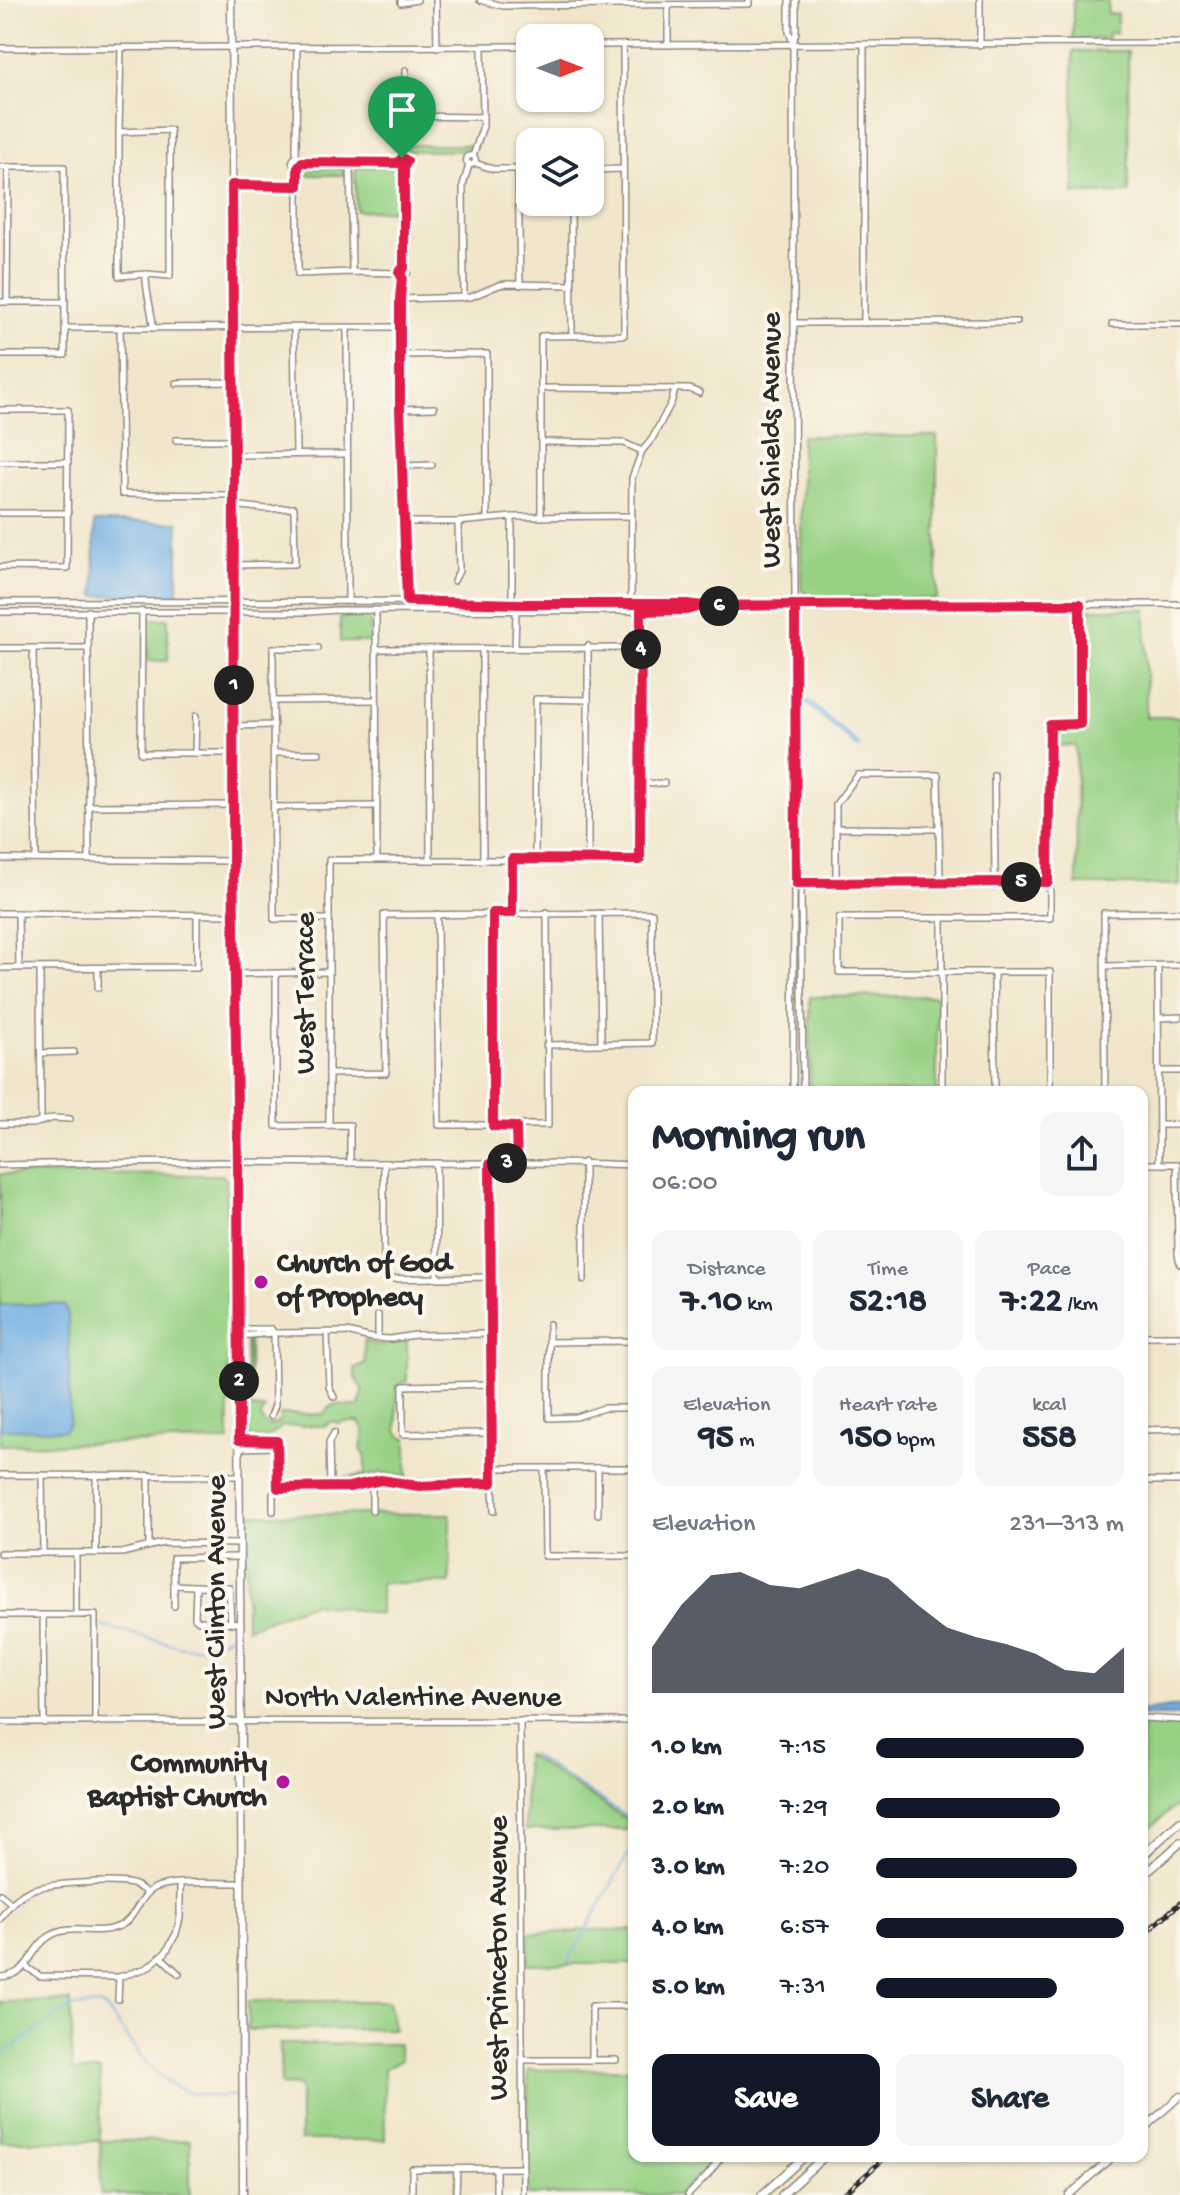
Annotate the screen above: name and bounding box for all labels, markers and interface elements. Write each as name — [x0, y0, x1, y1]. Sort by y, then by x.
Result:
north arrow — [516, 24, 604, 112]
map controls — [516, 24, 604, 216]
pin — [368, 76, 436, 158]
icon: arrive — [380, 88, 424, 132]
button: layers — [516, 128, 604, 216]
street label: West Shields Avenue — [756, 312, 791, 568]
pin: 6 — [699, 586, 739, 626]
text: 6 — [713, 593, 725, 619]
pin: 4 — [621, 629, 661, 669]
text: 4 — [636, 636, 646, 662]
pin: 1 — [214, 665, 254, 705]
text: 1 — [230, 672, 238, 698]
pin: 5 — [1001, 862, 1041, 902]
text: 5 — [1015, 869, 1027, 895]
street label: West Terrace — [290, 911, 325, 1074]
button: share — [1040, 1112, 1124, 1196]
text: Morning run — [652, 1113, 865, 1165]
pin: 3 — [487, 1143, 527, 1183]
text: 3 — [501, 1150, 513, 1176]
text: 06:00 — [652, 1169, 718, 1200]
place label: Church of God of Prophecy — [276, 1248, 455, 1317]
text: Distance — [688, 1257, 766, 1283]
text: Time — [868, 1257, 908, 1283]
text: Pace — [1028, 1257, 1071, 1283]
marker: Church of God of Prophecy — [252, 1273, 270, 1291]
text: 7.10 — [681, 1283, 742, 1323]
text: 52:18 — [849, 1283, 927, 1323]
text: 7:22 — [1001, 1283, 1062, 1323]
text: km — [742, 1292, 773, 1318]
text: /km — [1062, 1292, 1098, 1318]
pin: 2 — [219, 1361, 259, 1401]
text: 2 — [234, 1368, 244, 1394]
text: Elevation — [683, 1393, 770, 1419]
text: Heart rate — [839, 1393, 937, 1419]
text: kcal — [1032, 1393, 1066, 1419]
text: 95 — [699, 1419, 734, 1459]
text: 150 — [841, 1419, 892, 1459]
text: 558 — [1022, 1419, 1077, 1459]
text: m — [734, 1428, 755, 1454]
text: bpm — [892, 1428, 935, 1454]
street label: West Clinton Avenue — [201, 1474, 236, 1729]
text: Elevation — [652, 1510, 755, 1541]
text: 231–313 m — [1009, 1510, 1124, 1541]
street label: North Valentine Avenue — [265, 1682, 562, 1717]
text: 1.0 km — [652, 1733, 722, 1764]
text: 7:15 — [780, 1733, 826, 1764]
place label: Community Baptist Church — [87, 1748, 267, 1817]
marker: Community Baptist Church — [274, 1773, 292, 1791]
text: 2.0 km — [652, 1793, 724, 1824]
text: 7:29 — [780, 1793, 827, 1824]
street label: West Princeton Avenue — [483, 1815, 518, 2100]
text: 3.0 km — [652, 1853, 725, 1884]
text: 7:20 — [780, 1853, 829, 1884]
text: 4.0 km — [652, 1913, 723, 1944]
text: 6:57 — [780, 1913, 829, 1944]
text: 5.0 km — [652, 1973, 725, 2004]
text: 7:31 — [780, 1973, 826, 2004]
button: Save — [652, 2054, 880, 2146]
button: Share — [896, 2054, 1124, 2146]

